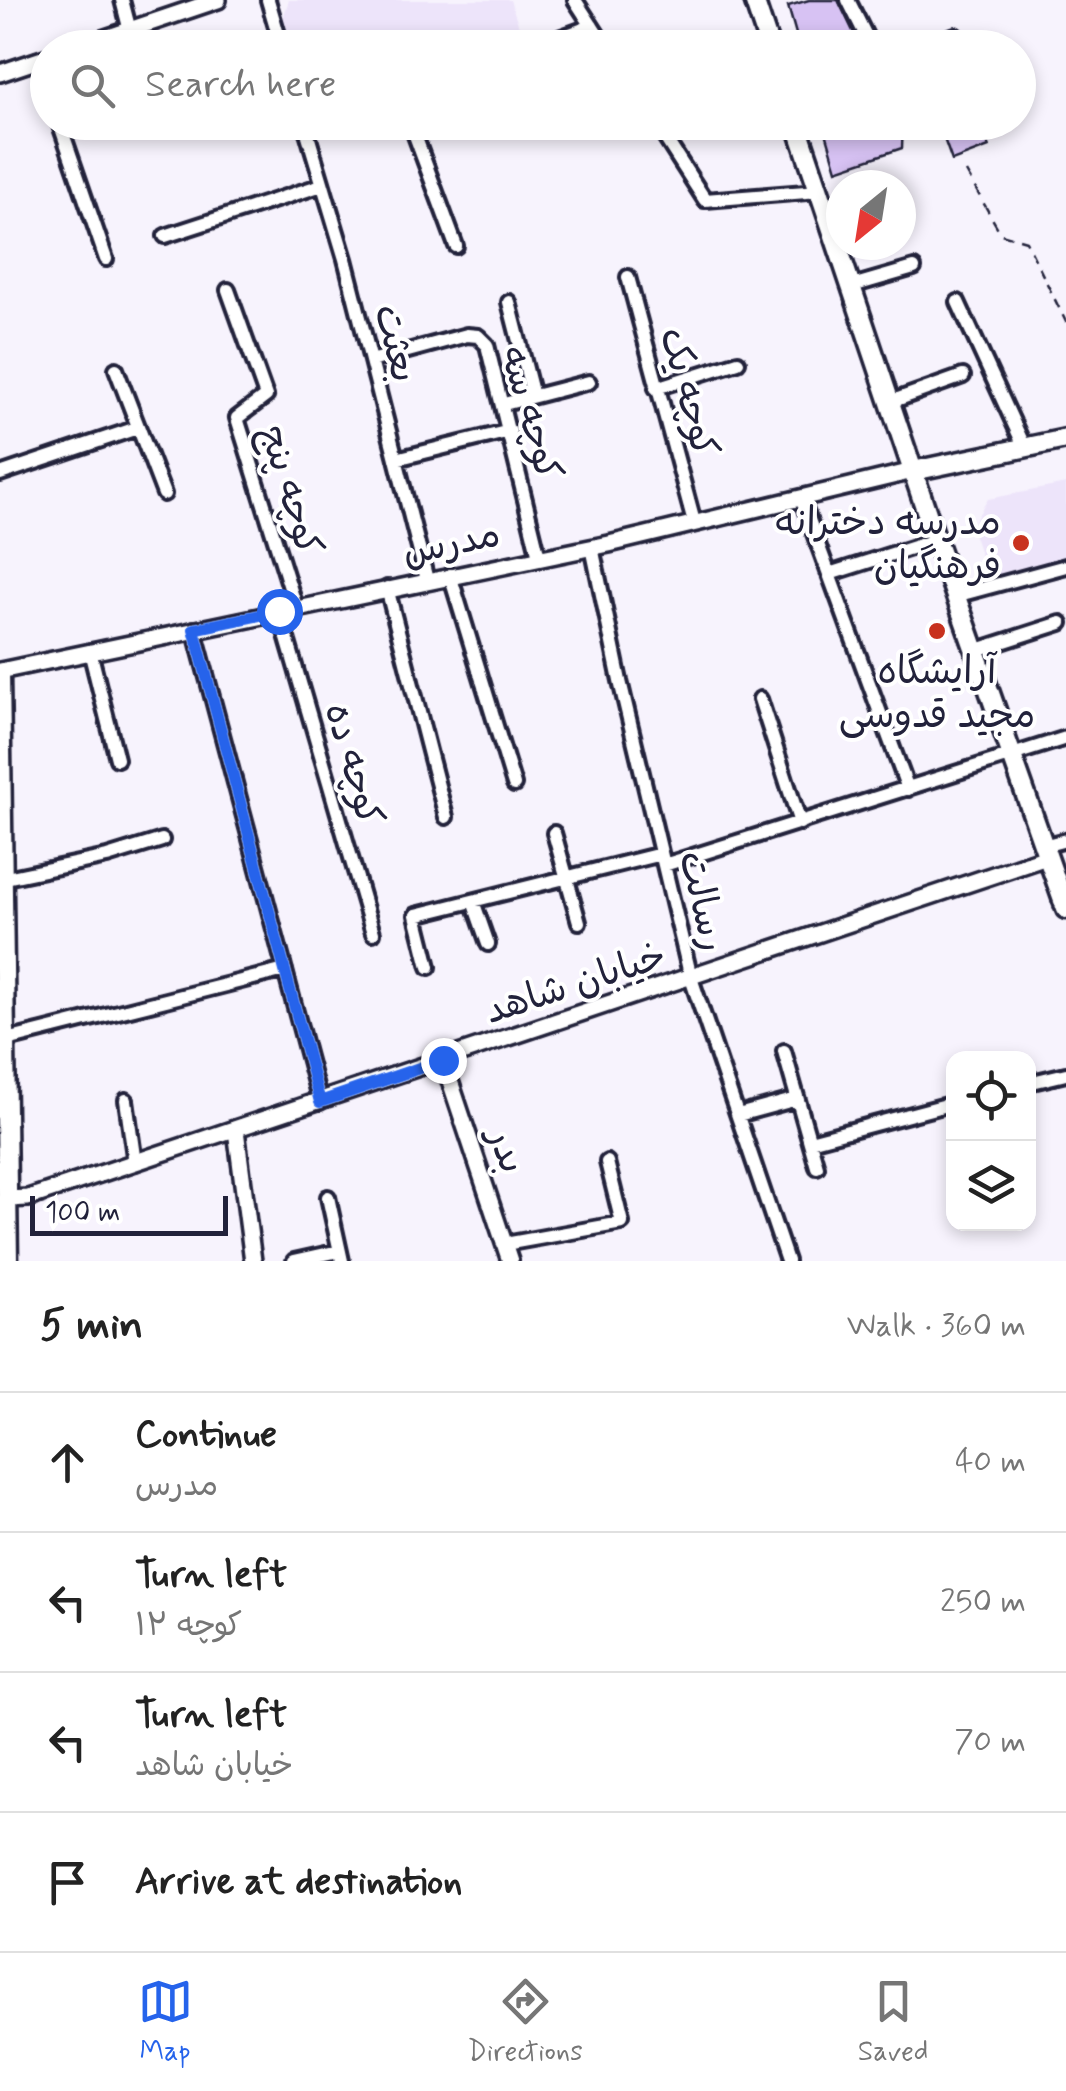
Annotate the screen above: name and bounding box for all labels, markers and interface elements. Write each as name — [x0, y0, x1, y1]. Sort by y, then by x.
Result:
search box — [30, 30, 1036, 140]
icon: search — [65, 58, 120, 113]
text: Search here — [145, 61, 336, 110]
north arrow — [826, 170, 916, 260]
street label: بعثت — [361, 300, 428, 388]
street label: کوچه یک — [647, 322, 728, 463]
street label: کوچه سه — [487, 341, 572, 486]
street label: کوچه پنج — [247, 420, 333, 562]
place label: مدرسه دخترانه فرهنگیان — [774, 499, 1001, 592]
street label: مدرس — [398, 510, 505, 579]
marker: مدرسه دخترانه فرهنگیان — [1010, 532, 1032, 554]
route start — [257, 589, 303, 635]
marker: آرایشگاه مجید قدوسی — [926, 620, 948, 642]
place label: آرایشگاه مجید قدوسی — [839, 648, 1035, 741]
street label: کوچه ده — [312, 698, 393, 832]
street label: رسالت — [666, 846, 737, 957]
street label: خیابان شاهد — [479, 932, 673, 1037]
route end — [421, 1038, 467, 1084]
map controls — [946, 1051, 1036, 1231]
button: locate — [946, 1051, 1036, 1141]
street label: بدر — [474, 1119, 536, 1180]
button: layers — [946, 1141, 1036, 1231]
scale bar — [30, 1191, 228, 1236]
text: 100 m — [45, 1195, 120, 1232]
text: 5 min — [40, 1299, 143, 1354]
text: Walk · 360 m — [847, 1305, 1026, 1347]
text: Continue — [135, 1411, 277, 1460]
icon: ahead — [40, 1435, 95, 1490]
text: 40 m — [955, 1441, 1026, 1483]
text: مدرس — [135, 1465, 218, 1507]
text: Turn left — [135, 1551, 287, 1600]
icon: left — [40, 1575, 95, 1630]
text: 250 m — [940, 1581, 1026, 1623]
text: کوچه ۱۲ — [135, 1605, 242, 1647]
text: Turn left — [135, 1691, 287, 1740]
icon: left — [40, 1715, 95, 1770]
text: 70 m — [954, 1721, 1026, 1763]
text: خیابان شاهد — [135, 1745, 293, 1787]
icon: arrive — [40, 1855, 95, 1910]
text: Arrive at destination — [135, 1858, 462, 1907]
tab: Map — [138, 1974, 193, 2071]
tab: Directions — [468, 1974, 583, 2071]
tab: Saved — [858, 1974, 928, 2071]

